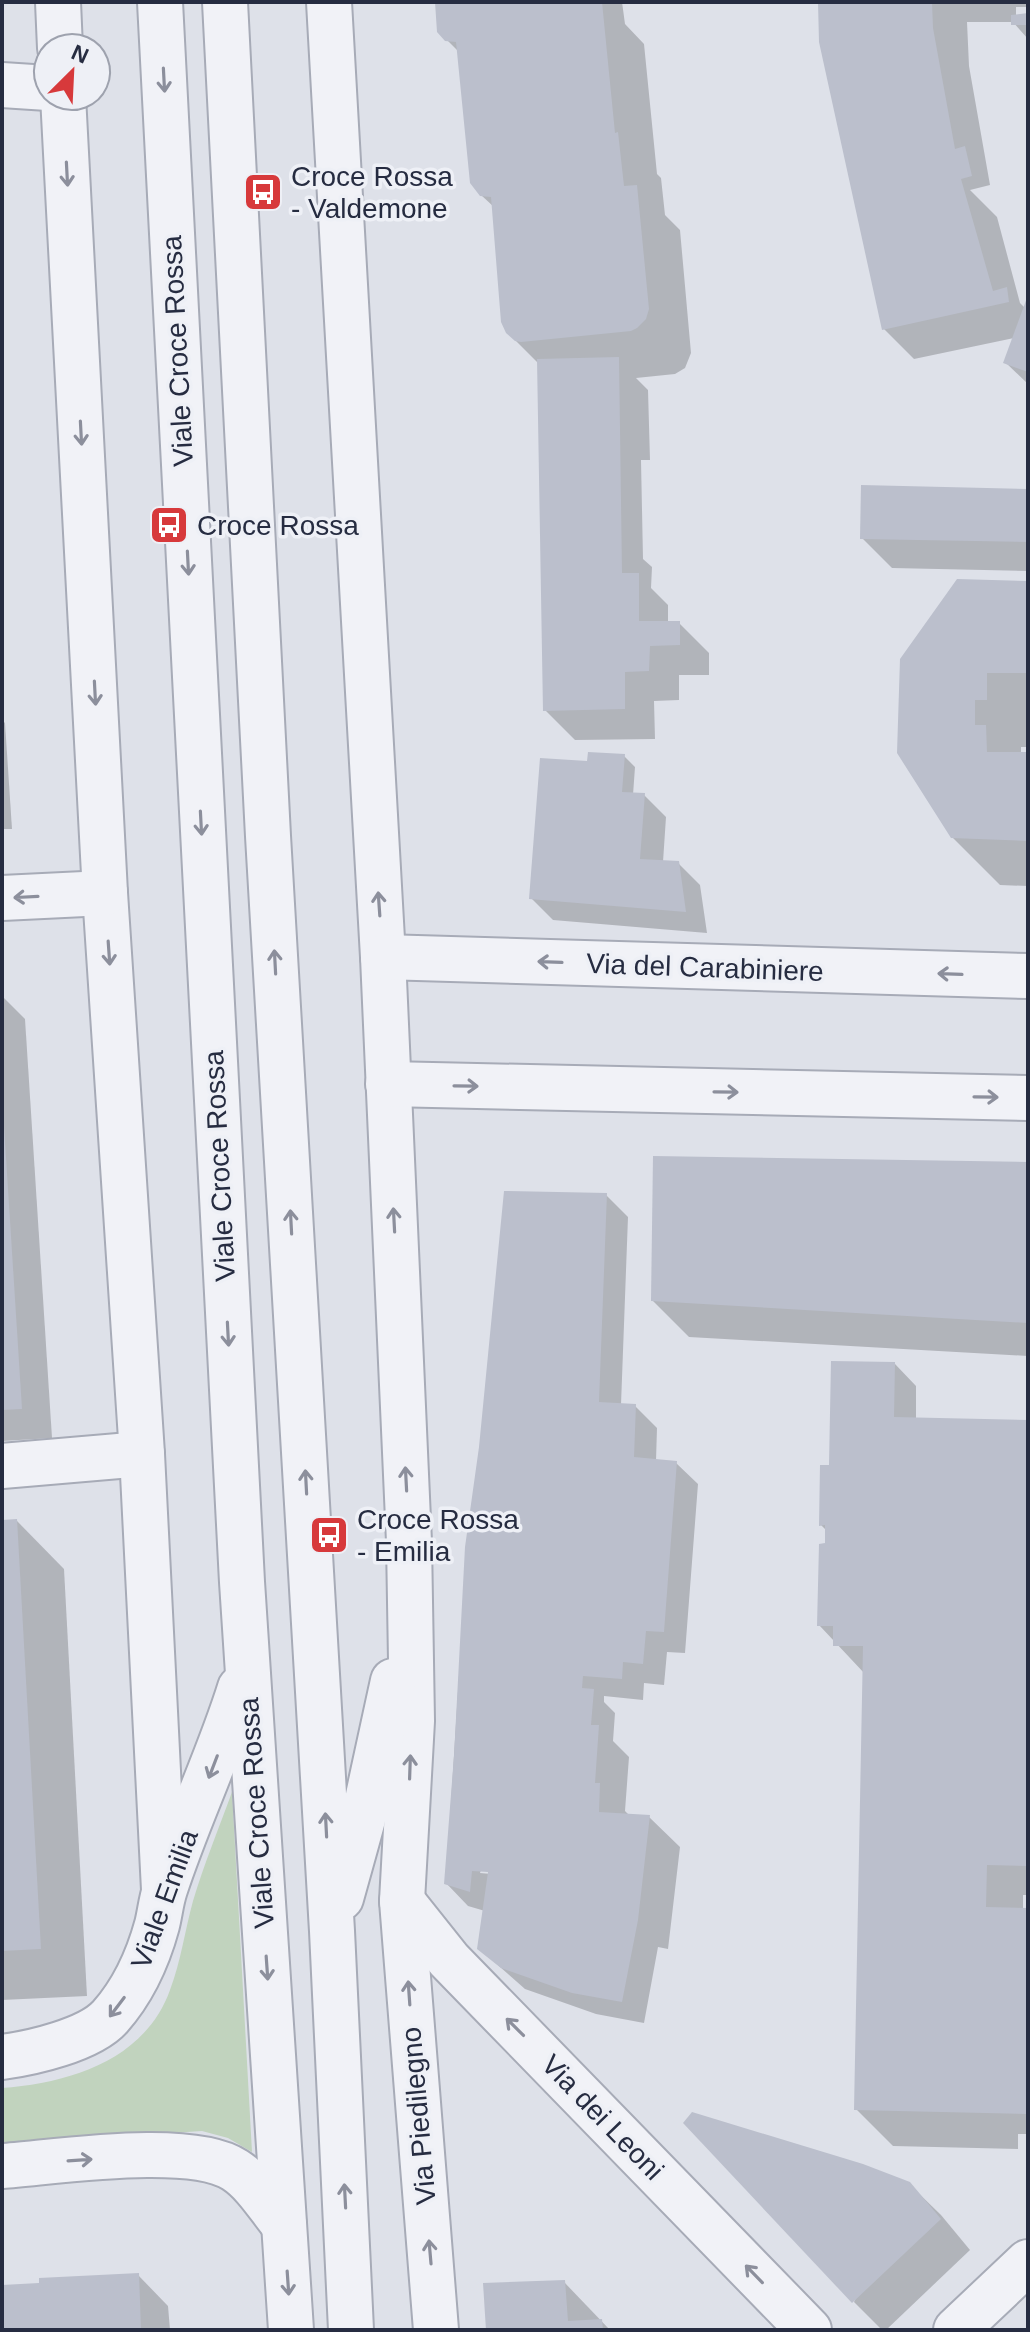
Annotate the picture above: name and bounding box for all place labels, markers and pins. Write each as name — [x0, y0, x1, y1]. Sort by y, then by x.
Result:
place label: Croce Rossa - Valdemone — [291, 161, 453, 224]
bus stop icon: Croce Rossa - Valdemone — [242, 171, 284, 213]
bus stop icon: Croce Rossa — [148, 504, 190, 546]
place label: Croce Rossa — [197, 510, 359, 541]
place label: Croce Rossa - Emilia — [357, 1504, 519, 1567]
bus stop icon: Croce Rossa - Emilia — [308, 1514, 350, 1556]

